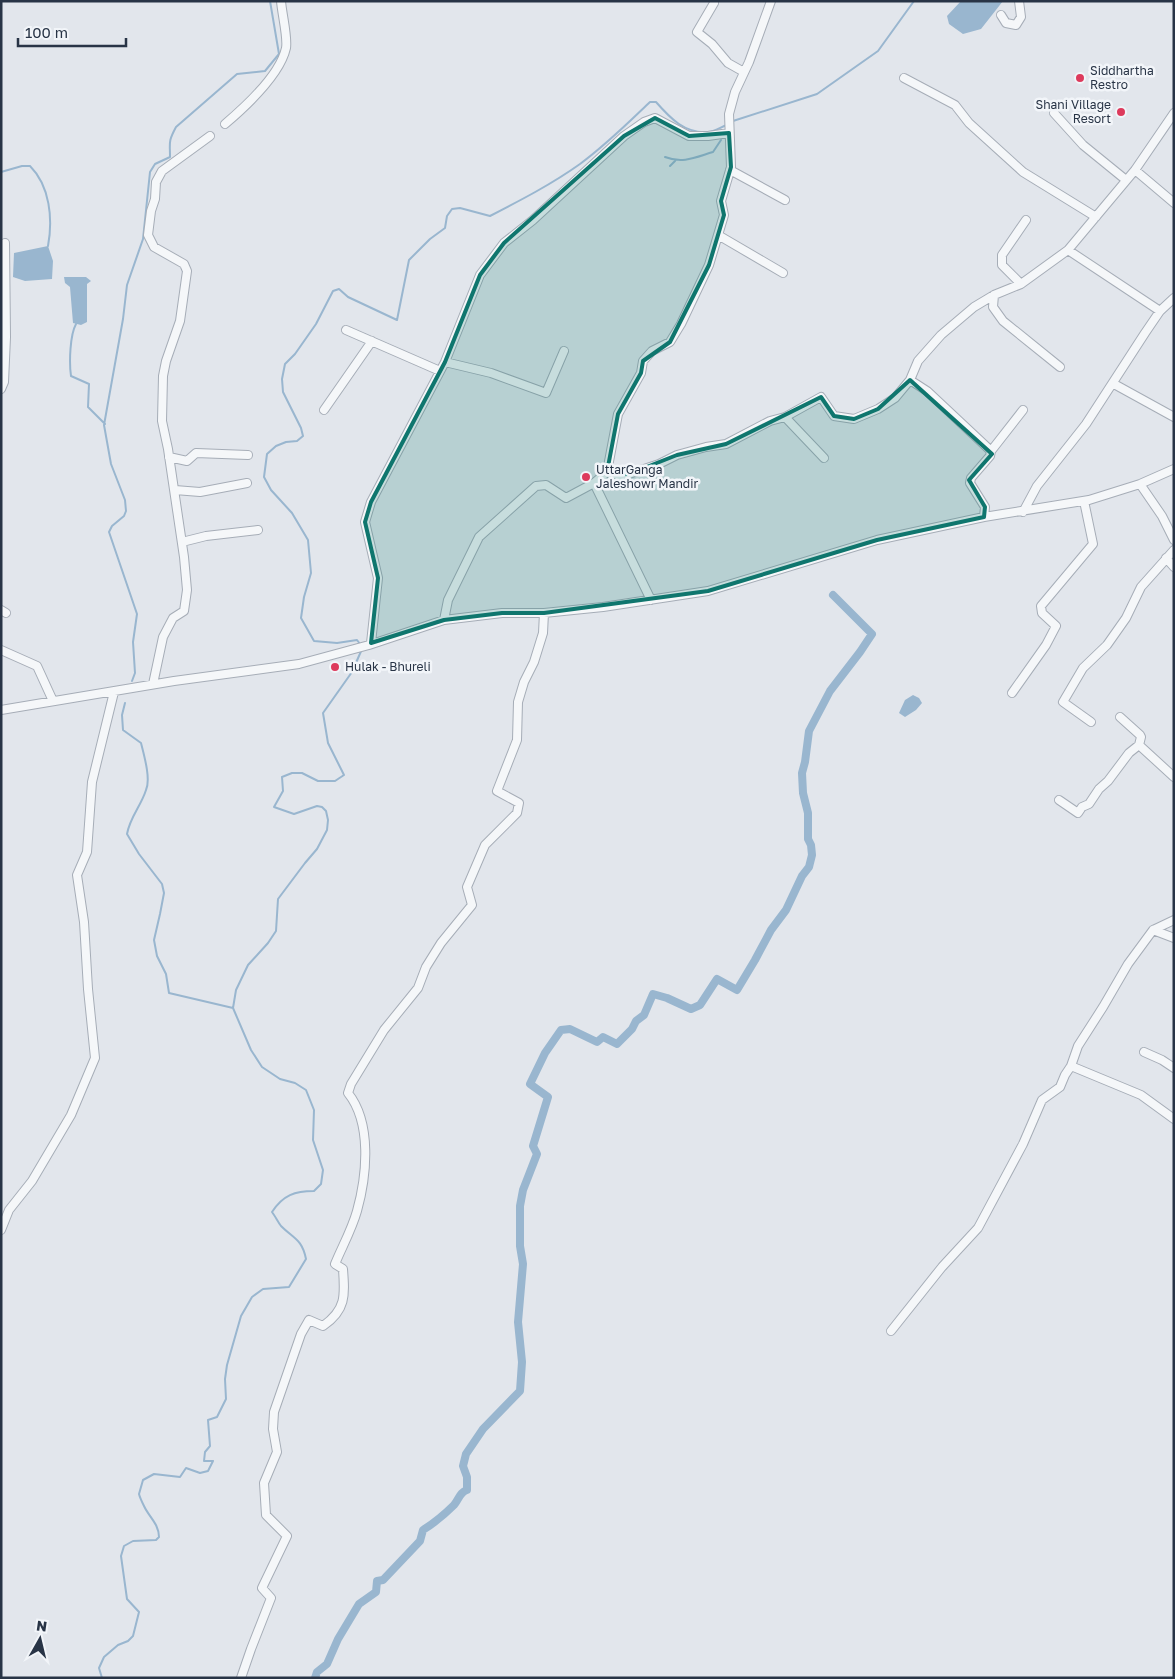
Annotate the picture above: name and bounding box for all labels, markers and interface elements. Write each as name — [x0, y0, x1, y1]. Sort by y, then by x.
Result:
scale bar — [18, 15, 125, 47]
text: 100 m — [25, 23, 68, 41]
place label: Siddhartha Restro — [1090, 63, 1154, 92]
marker: Siddhartha Restro — [1074, 72, 1086, 84]
place label: Shani Village Resort — [1036, 97, 1111, 126]
marker: Shani Village Resort — [1115, 106, 1127, 118]
place label: UttarGanga Jaleshowr Mandir — [596, 462, 698, 491]
marker: UttarGanga Jaleshowr Mandir — [580, 471, 592, 483]
place label: Hulak - Bhureli — [345, 659, 431, 674]
marker: Hulak - Bhureli — [329, 661, 341, 673]
north arrow — [15, 1614, 65, 1664]
text: N — [35, 1616, 48, 1635]

